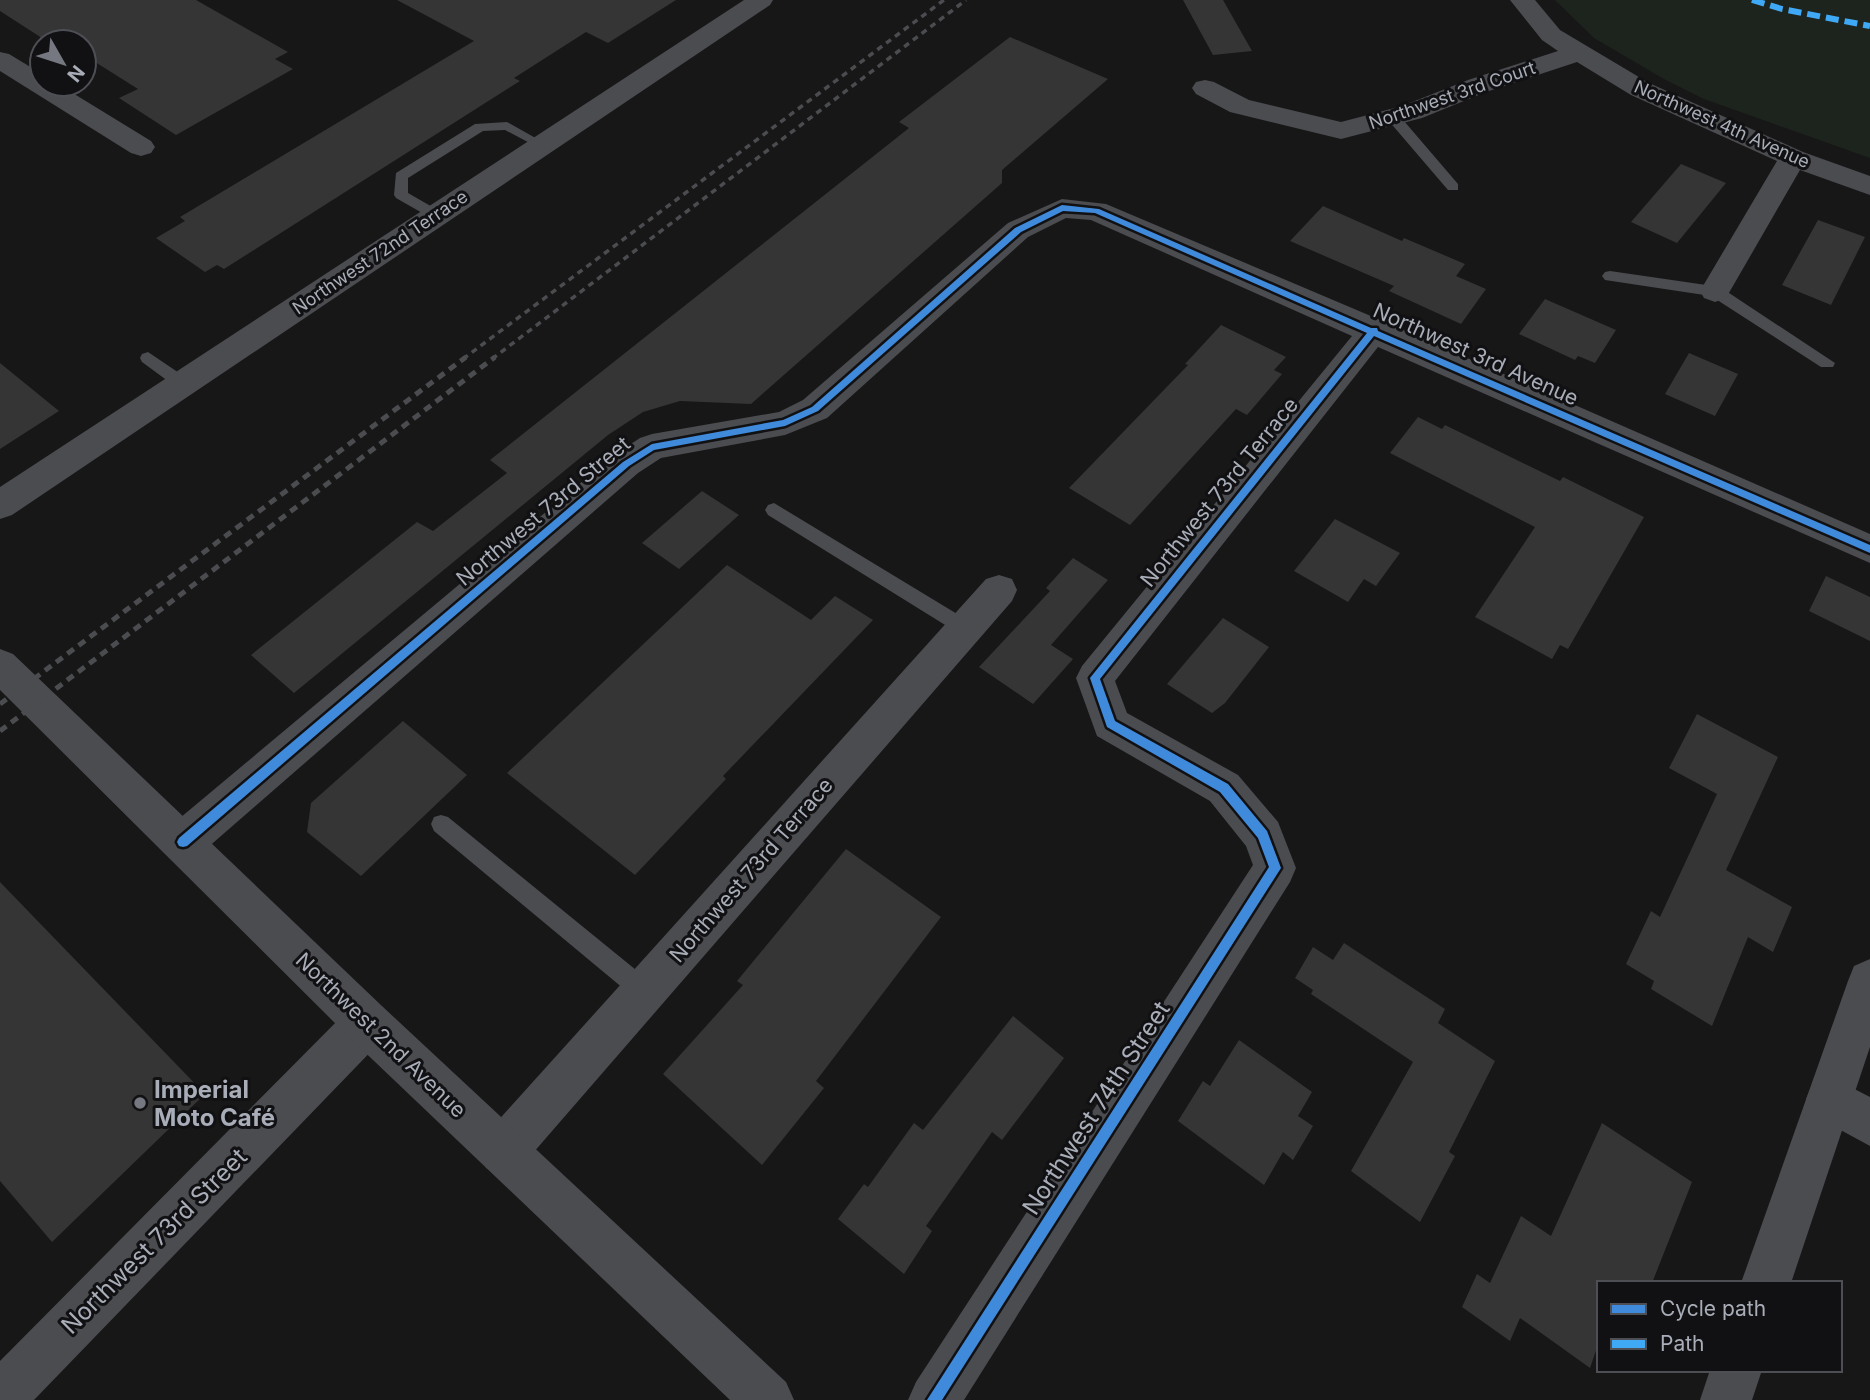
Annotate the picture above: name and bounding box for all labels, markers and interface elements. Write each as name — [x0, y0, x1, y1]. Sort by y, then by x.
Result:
north arrow — [28, 28, 98, 98]
street label: Northwest 3rd Court — [1366, 57, 1538, 133]
text: N — [62, 61, 89, 86]
street label: Northwest 4th Avenue — [1631, 76, 1813, 172]
street label: Northwest 72nd Terrace — [288, 186, 472, 318]
street label: Northwest 3rd Avenue — [1370, 297, 1582, 411]
street label: Northwest 73rd Terrace — [1135, 392, 1303, 592]
street label: Northwest 73rd Street — [451, 431, 635, 591]
street label: Northwest 73rd Terrace — [664, 773, 838, 967]
street label: Northwest 2nd Avenue — [291, 947, 471, 1123]
street label: Northwest 74th Street — [1016, 996, 1176, 1220]
place label: Imperial Moto Café — [154, 1075, 275, 1132]
marker: Imperial Moto Café — [132, 1095, 148, 1111]
street label: Northwest 73rd Street — [55, 1142, 253, 1340]
legend — [1597, 1281, 1842, 1372]
text: Cycle path — [1660, 1296, 1766, 1321]
text: Path — [1660, 1331, 1705, 1356]

